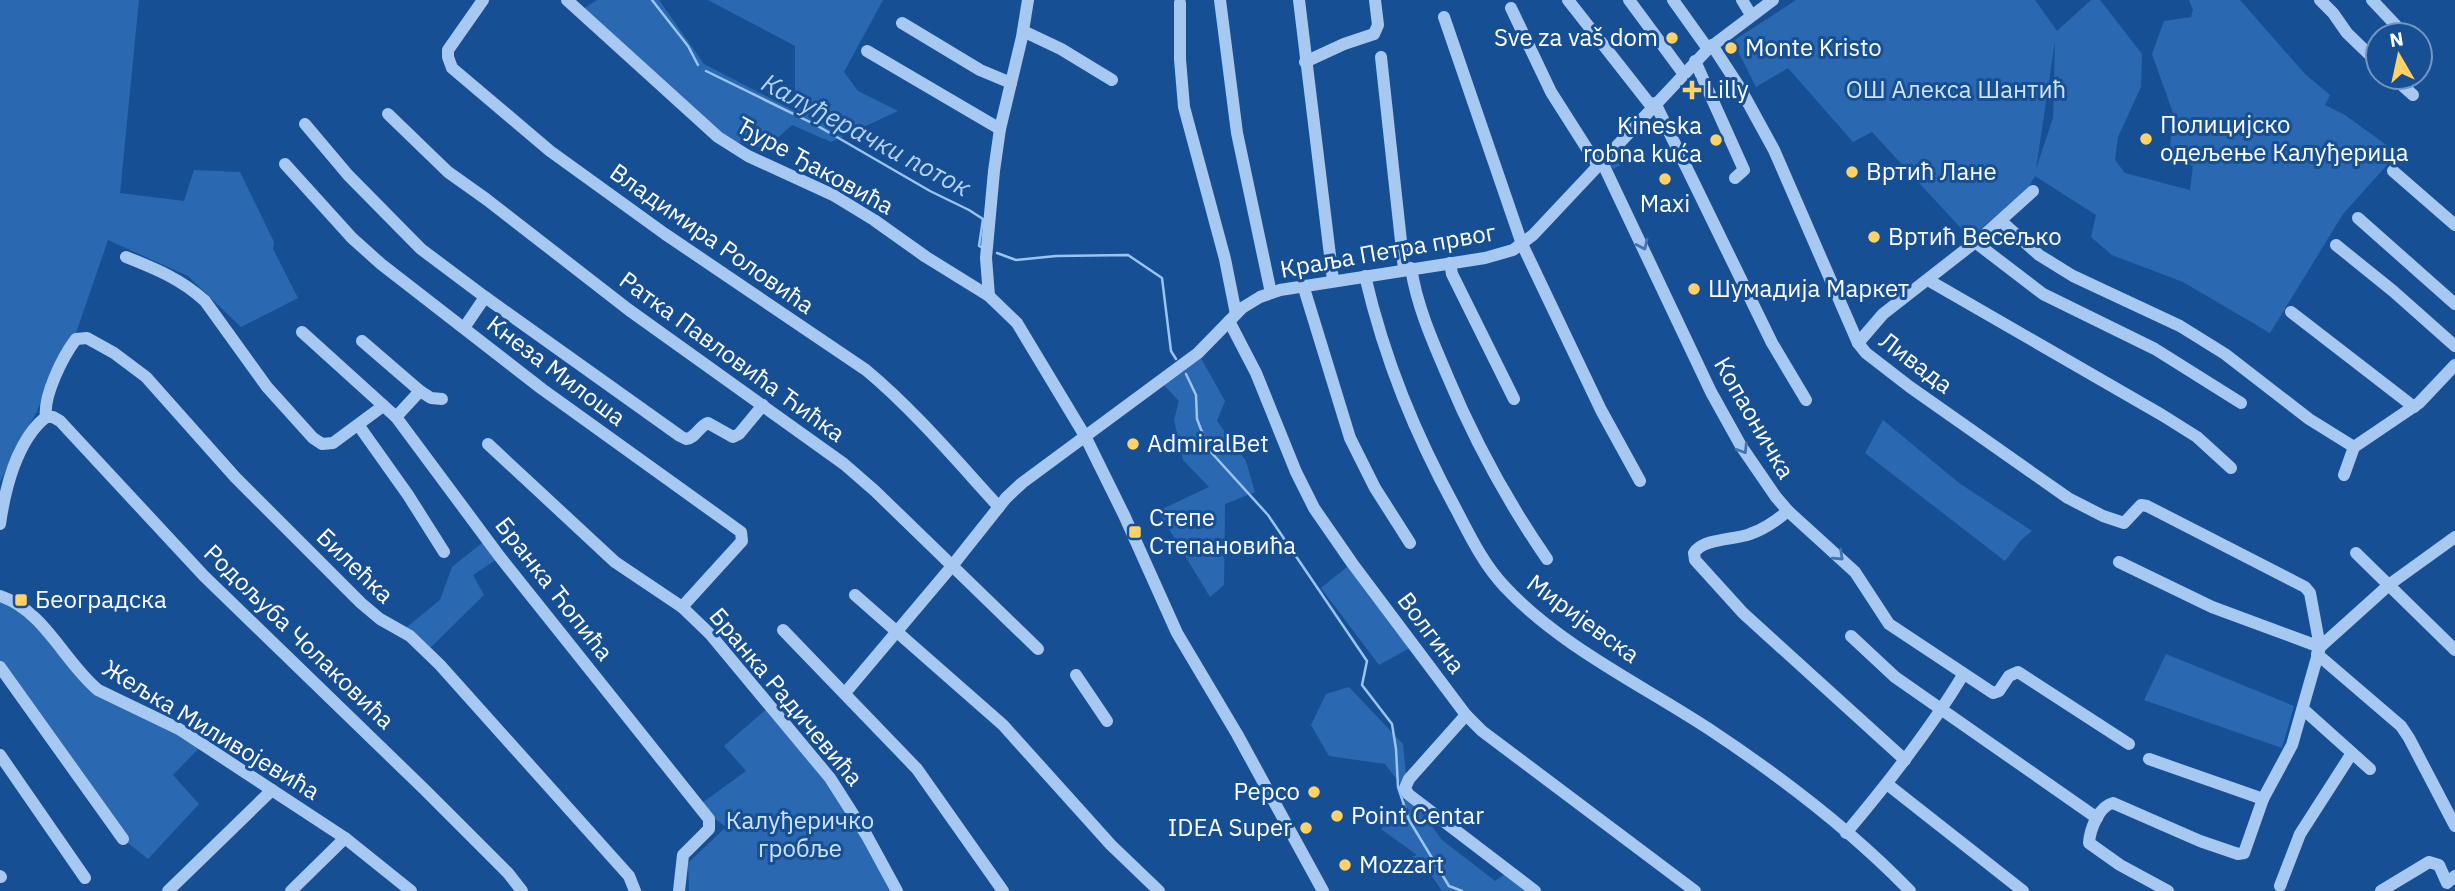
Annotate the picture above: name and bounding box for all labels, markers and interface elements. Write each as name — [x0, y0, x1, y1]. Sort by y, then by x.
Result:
place label: Sve za vaš dom — [1494, 21, 1658, 53]
north arrow — [2364, 21, 2434, 91]
text: N — [2388, 26, 2405, 52]
marker: Sve za vaš dom — [1664, 30, 1680, 46]
place label: Monte Kristo — [1745, 31, 1882, 63]
marker: Monte Kristo — [1723, 40, 1739, 56]
water label: Калуђерачки поток — [756, 65, 978, 204]
place label: Lilly — [1706, 73, 1749, 105]
park label: ОШ Алекса Шантић — [1846, 73, 2066, 105]
marker: Lilly — [1684, 82, 1700, 98]
place label: Полицијско одељење Калуђерица — [2160, 108, 2409, 168]
street label: Ђуре Ђаковића — [731, 109, 900, 222]
place label: Kineska robna kuća — [1583, 109, 1702, 169]
marker: Полицијско одељење Калуђерица — [2138, 131, 2154, 147]
marker: Kineska robna kuća — [1708, 132, 1724, 148]
place label: Вртић Лане — [1866, 155, 1997, 187]
street label: Владимира Роловића — [604, 156, 821, 321]
marker: Вртић Лане — [1844, 164, 1860, 180]
marker: Maxi — [1657, 171, 1673, 187]
place label: Maxi — [1640, 187, 1690, 219]
street label: Краља Петра првог — [1277, 215, 1498, 285]
place label: Вртић Весељко — [1888, 220, 2062, 252]
marker: Вртић Весељко — [1866, 229, 1882, 245]
one-way arrow — [1634, 238, 1648, 250]
street label: Ратка Павловића Ћићка — [613, 263, 852, 449]
place label: Шумадија Маркет — [1708, 272, 1909, 304]
marker: Шумадија Маркет — [1686, 281, 1702, 297]
street label: Кнеза Милоша — [481, 308, 633, 433]
street label: Ливада — [1873, 324, 1960, 400]
street label: Копаоничка — [1707, 351, 1803, 484]
place label: AdmiralBet — [1147, 427, 1269, 459]
marker: AdmiralBet — [1125, 436, 1141, 452]
one-way arrow — [1735, 441, 1748, 454]
place label: Степе Степановића — [1149, 501, 1296, 561]
street label: Бранка Ћопића — [488, 510, 621, 667]
street label: Билећка — [310, 521, 401, 610]
marker: Степе Степановића — [1127, 524, 1143, 540]
street label: Родољуба Чолаковића — [197, 537, 402, 736]
one-way arrow — [1830, 548, 1843, 560]
street label: Миријевска — [1521, 566, 1647, 670]
place label: Београдска — [35, 583, 167, 615]
street label: Волгина — [1391, 585, 1473, 680]
marker: Београдска — [13, 592, 29, 608]
street label: Бранка Радичевића — [703, 600, 871, 792]
street label: Жељка Миливојевића — [97, 652, 326, 807]
place label: Pepco — [1233, 775, 1300, 807]
marker: Pepco — [1306, 784, 1322, 800]
place label: Point Centar — [1351, 799, 1484, 831]
park label: Калуђеричко гробље — [726, 804, 874, 864]
marker: Point Centar — [1329, 808, 1345, 824]
place label: IDEA Super — [1168, 811, 1292, 843]
marker: IDEA Super — [1298, 820, 1314, 836]
place label: Mozzart — [1359, 848, 1444, 880]
marker: Mozzart — [1337, 857, 1353, 873]

